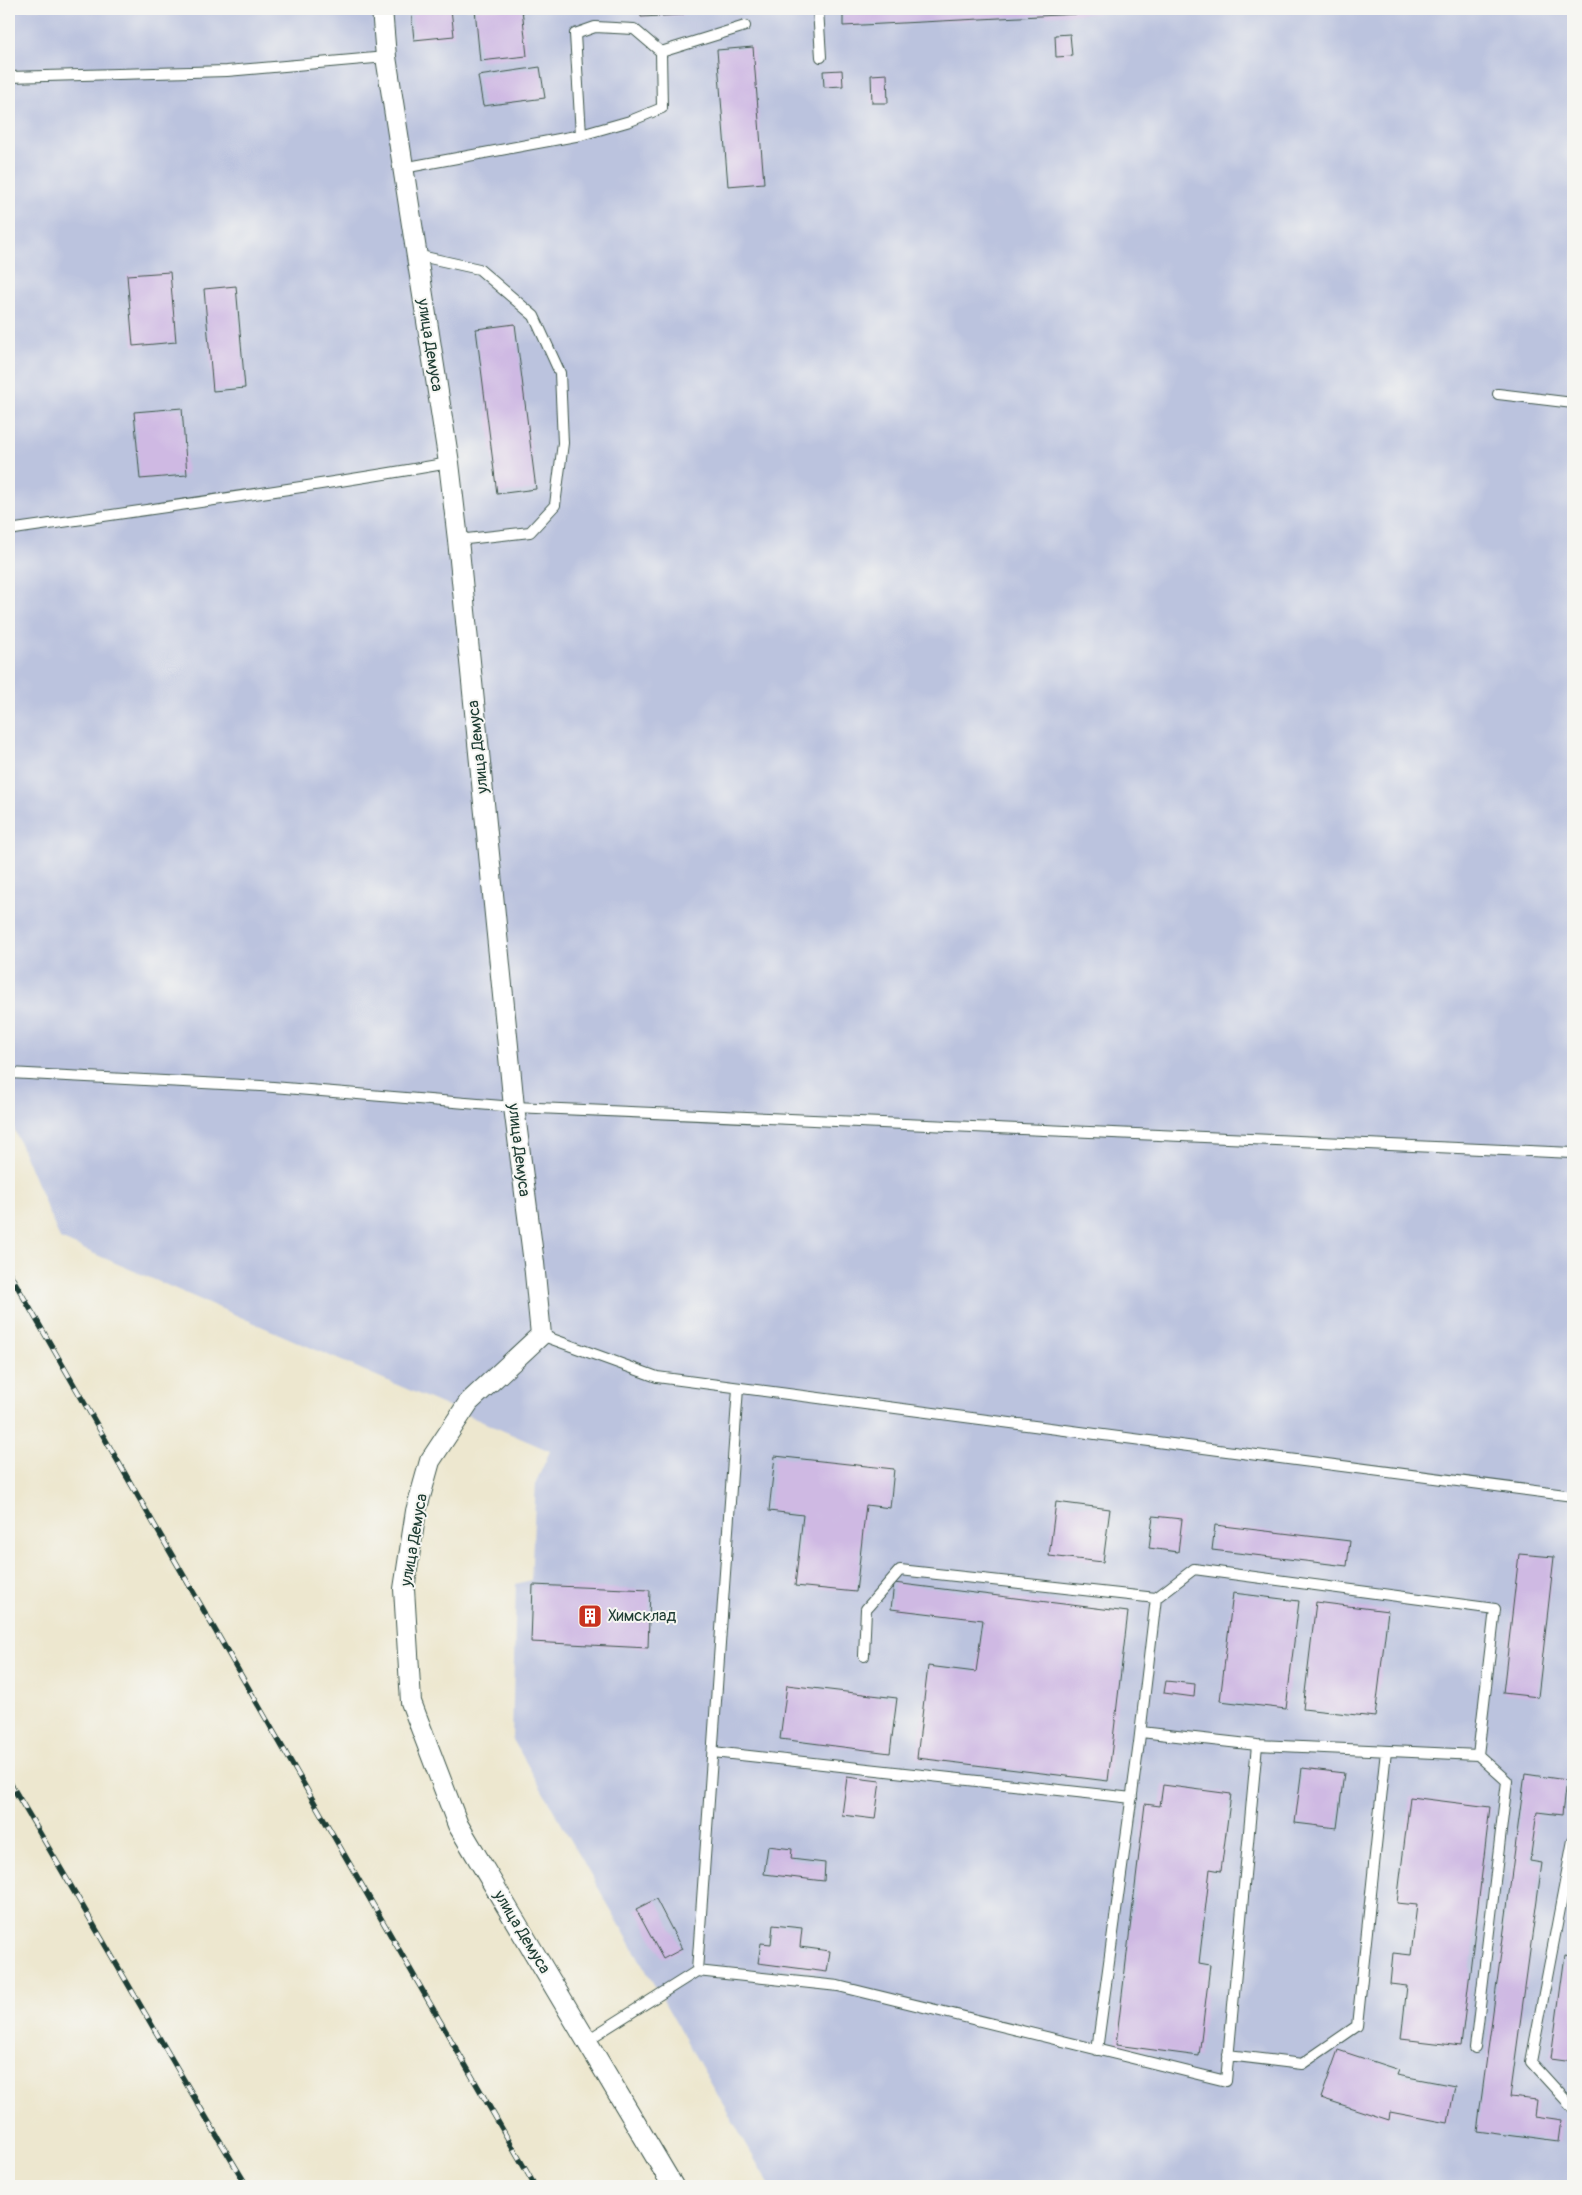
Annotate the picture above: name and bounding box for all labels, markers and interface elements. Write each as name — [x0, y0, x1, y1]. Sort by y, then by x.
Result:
street label: улица Демуса — [413, 296, 447, 393]
street label: улица Демуса — [463, 699, 493, 796]
street label: улица Демуса — [503, 1101, 535, 1198]
street label: улица Демуса — [396, 1492, 432, 1589]
building icon: Химсклад — [577, 1603, 603, 1629]
place label: Химсклад — [608, 1606, 676, 1626]
street label: улица Демуса — [489, 1886, 555, 1977]

